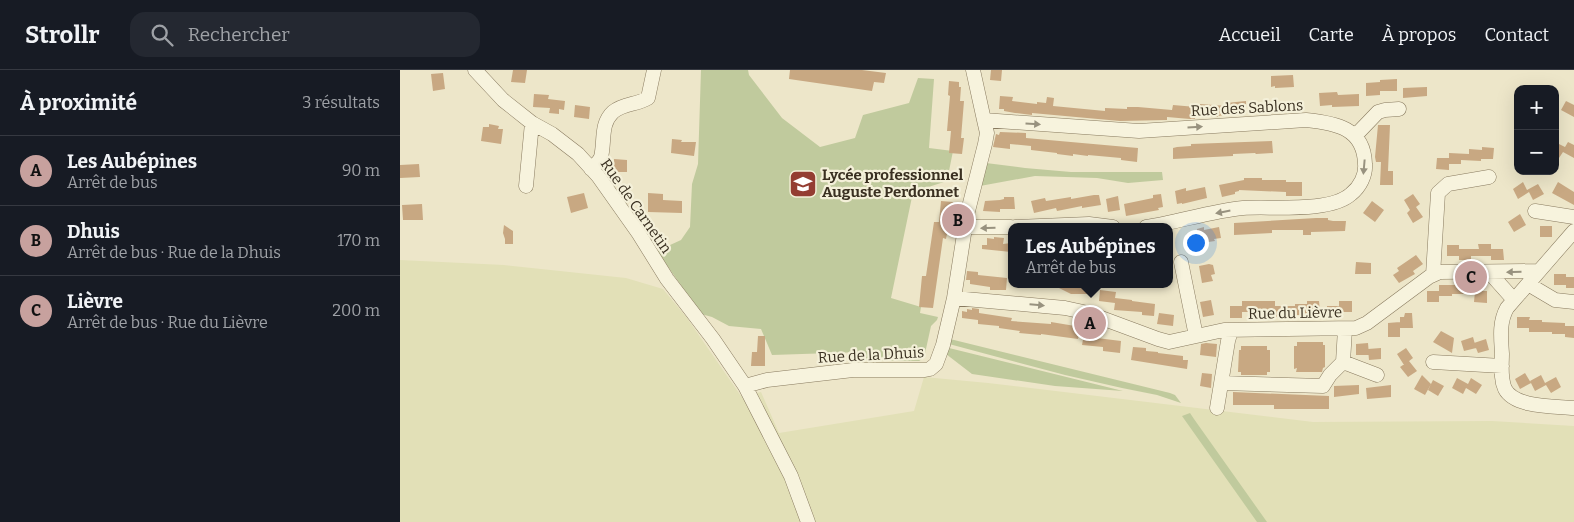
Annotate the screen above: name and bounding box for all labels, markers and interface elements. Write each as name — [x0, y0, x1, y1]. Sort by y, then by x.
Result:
search box — [130, 12, 480, 57]
text: Strollr — [25, 21, 100, 49]
icon: search — [148, 21, 176, 49]
text: Rechercher — [188, 23, 290, 46]
text: Accueil — [1219, 24, 1281, 46]
text: Carte — [1309, 24, 1354, 46]
text: À propos — [1382, 24, 1456, 46]
text: Contact — [1484, 24, 1549, 46]
map controls — [1514, 85, 1559, 175]
button: + — [1514, 85, 1559, 130]
text: À proximité — [20, 90, 137, 116]
text: 3 résultats — [302, 93, 380, 112]
street label: Rue des Sablons — [1190, 96, 1304, 120]
one-way arrow — [1025, 120, 1041, 128]
one-way arrow — [1187, 122, 1203, 130]
button: − — [1514, 130, 1559, 175]
text: Les Aubépines — [67, 150, 197, 173]
street label: Rue de Carnetin — [597, 155, 676, 257]
one-way arrow — [1360, 159, 1368, 175]
text: A — [30, 161, 42, 180]
text: 90 m — [342, 161, 380, 180]
place label: Lycée professionnel Auguste Perdonnet — [822, 166, 963, 201]
school or university icon: Lycée professionnel Auguste Perdonnet — [788, 169, 818, 199]
text: Arrêt de bus — [67, 173, 158, 192]
pin: B — [942, 201, 974, 239]
one-way arrow — [1214, 209, 1230, 217]
text: Dhuis — [67, 220, 120, 243]
popup — [1008, 223, 1173, 288]
one-way arrow — [980, 224, 996, 232]
your location — [1183, 230, 1209, 256]
text: B — [31, 231, 41, 250]
text: 170 m — [337, 231, 380, 250]
text: Les Aubépines — [1025, 235, 1156, 258]
text: Arrêt de bus · Rue de la Dhuis — [67, 243, 281, 262]
text: Arrêt de bus — [1025, 258, 1116, 277]
pin: C — [1455, 258, 1487, 296]
one-way arrow — [1505, 268, 1521, 276]
text: Lièvre — [67, 290, 123, 313]
text: C — [31, 301, 41, 320]
text: 200 m — [332, 301, 380, 320]
one-way arrow — [1030, 302, 1046, 310]
street label: Rue du Lièvre — [1248, 303, 1342, 323]
pin: A — [1074, 304, 1106, 342]
text: Arrêt de bus · Rue du Lièvre — [67, 313, 268, 332]
street label: Rue de la Dhuis — [817, 343, 925, 367]

